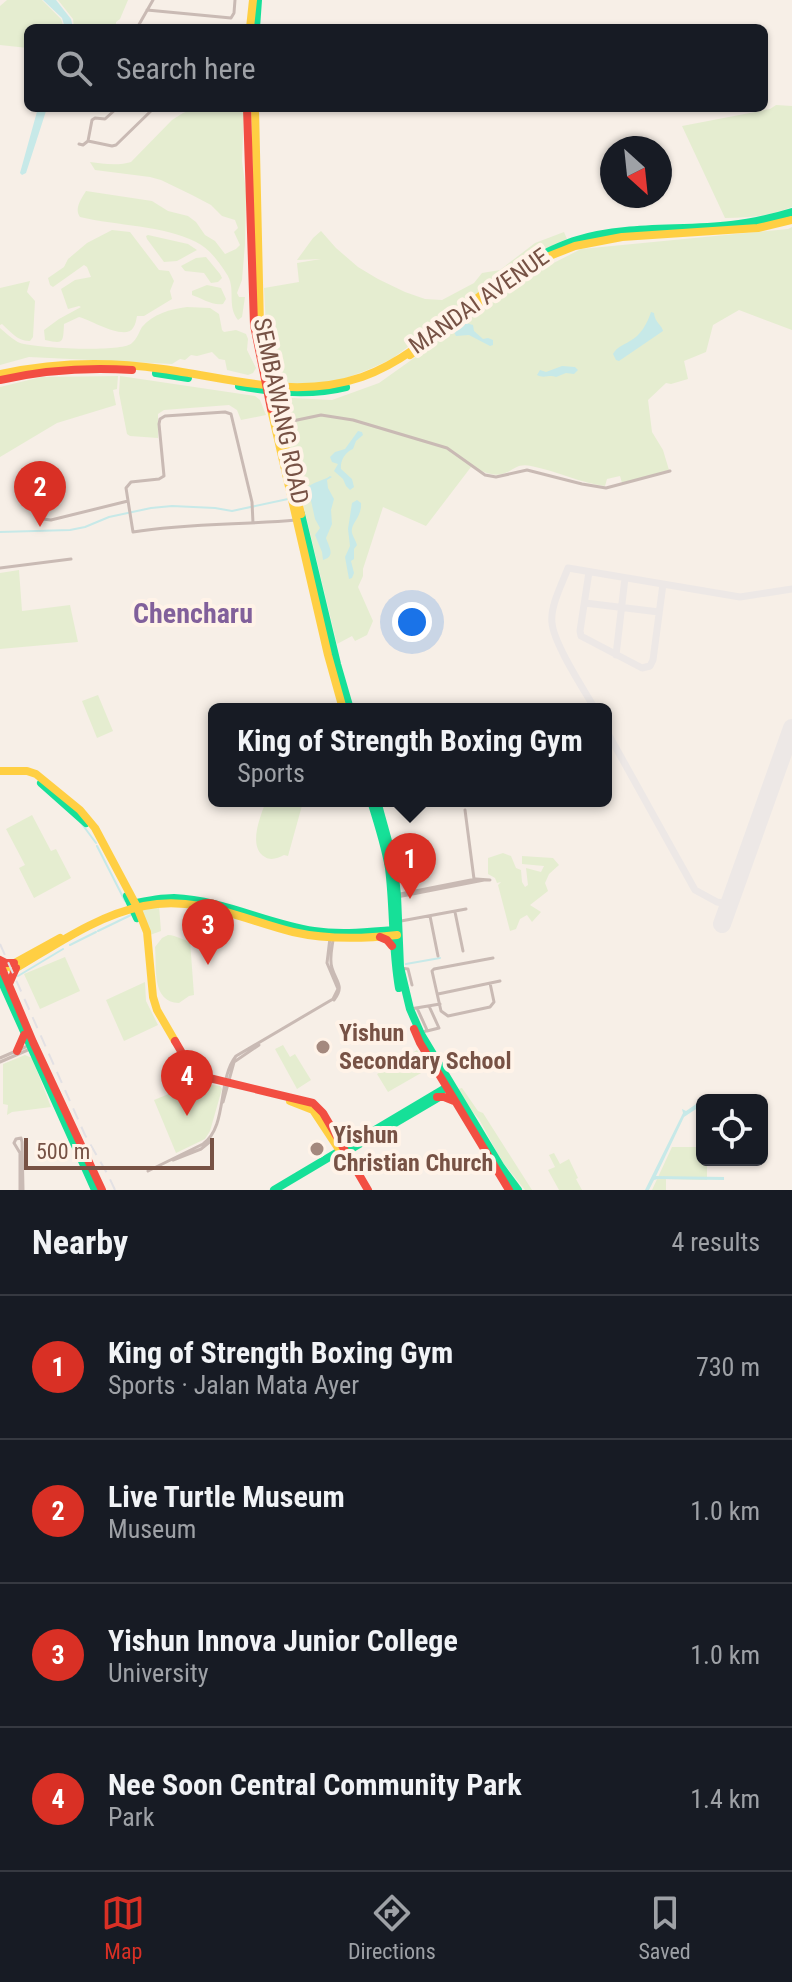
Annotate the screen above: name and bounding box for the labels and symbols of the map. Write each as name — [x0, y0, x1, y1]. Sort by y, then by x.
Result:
north arrow — [600, 136, 672, 208]
street label: MANDAI AVENUE — [404, 242, 554, 360]
street label: SEMBAWANG ROAD — [248, 316, 314, 506]
pin: 2 — [14, 461, 66, 527]
district label: Chencharu — [133, 597, 253, 630]
your location — [392, 602, 432, 642]
pin: 1 — [384, 833, 436, 899]
pin: 3 — [182, 899, 234, 965]
place label: Yishun Secondary School — [339, 1019, 512, 1075]
marker: Yishun Secondary School — [314, 1038, 332, 1056]
pin: 4 — [161, 1050, 213, 1116]
place label: Yishun Christian Church — [333, 1121, 493, 1177]
scale bar — [24, 1134, 214, 1170]
marker: Yishun Christian Church — [308, 1140, 326, 1158]

